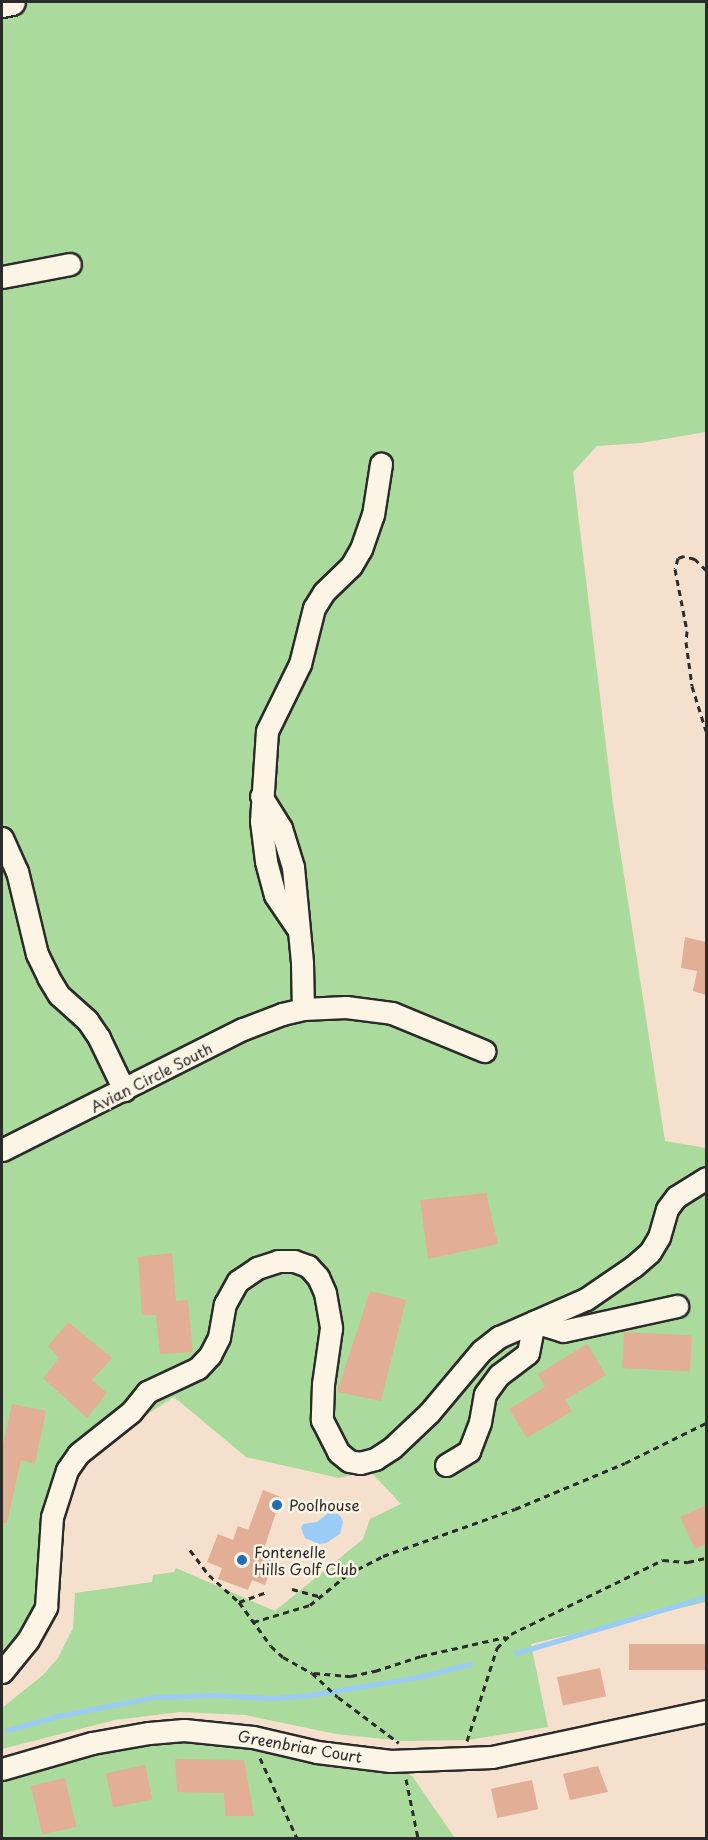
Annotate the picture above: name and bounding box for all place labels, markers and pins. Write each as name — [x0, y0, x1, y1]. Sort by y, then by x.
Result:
place label: Poolhouse — [289, 1496, 360, 1514]
marker: Poolhouse — [270, 1498, 284, 1512]
place label: Fontenelle Hills Golf Club — [254, 1542, 358, 1577]
marker: Fontenelle Hills Golf Club — [235, 1553, 249, 1567]

